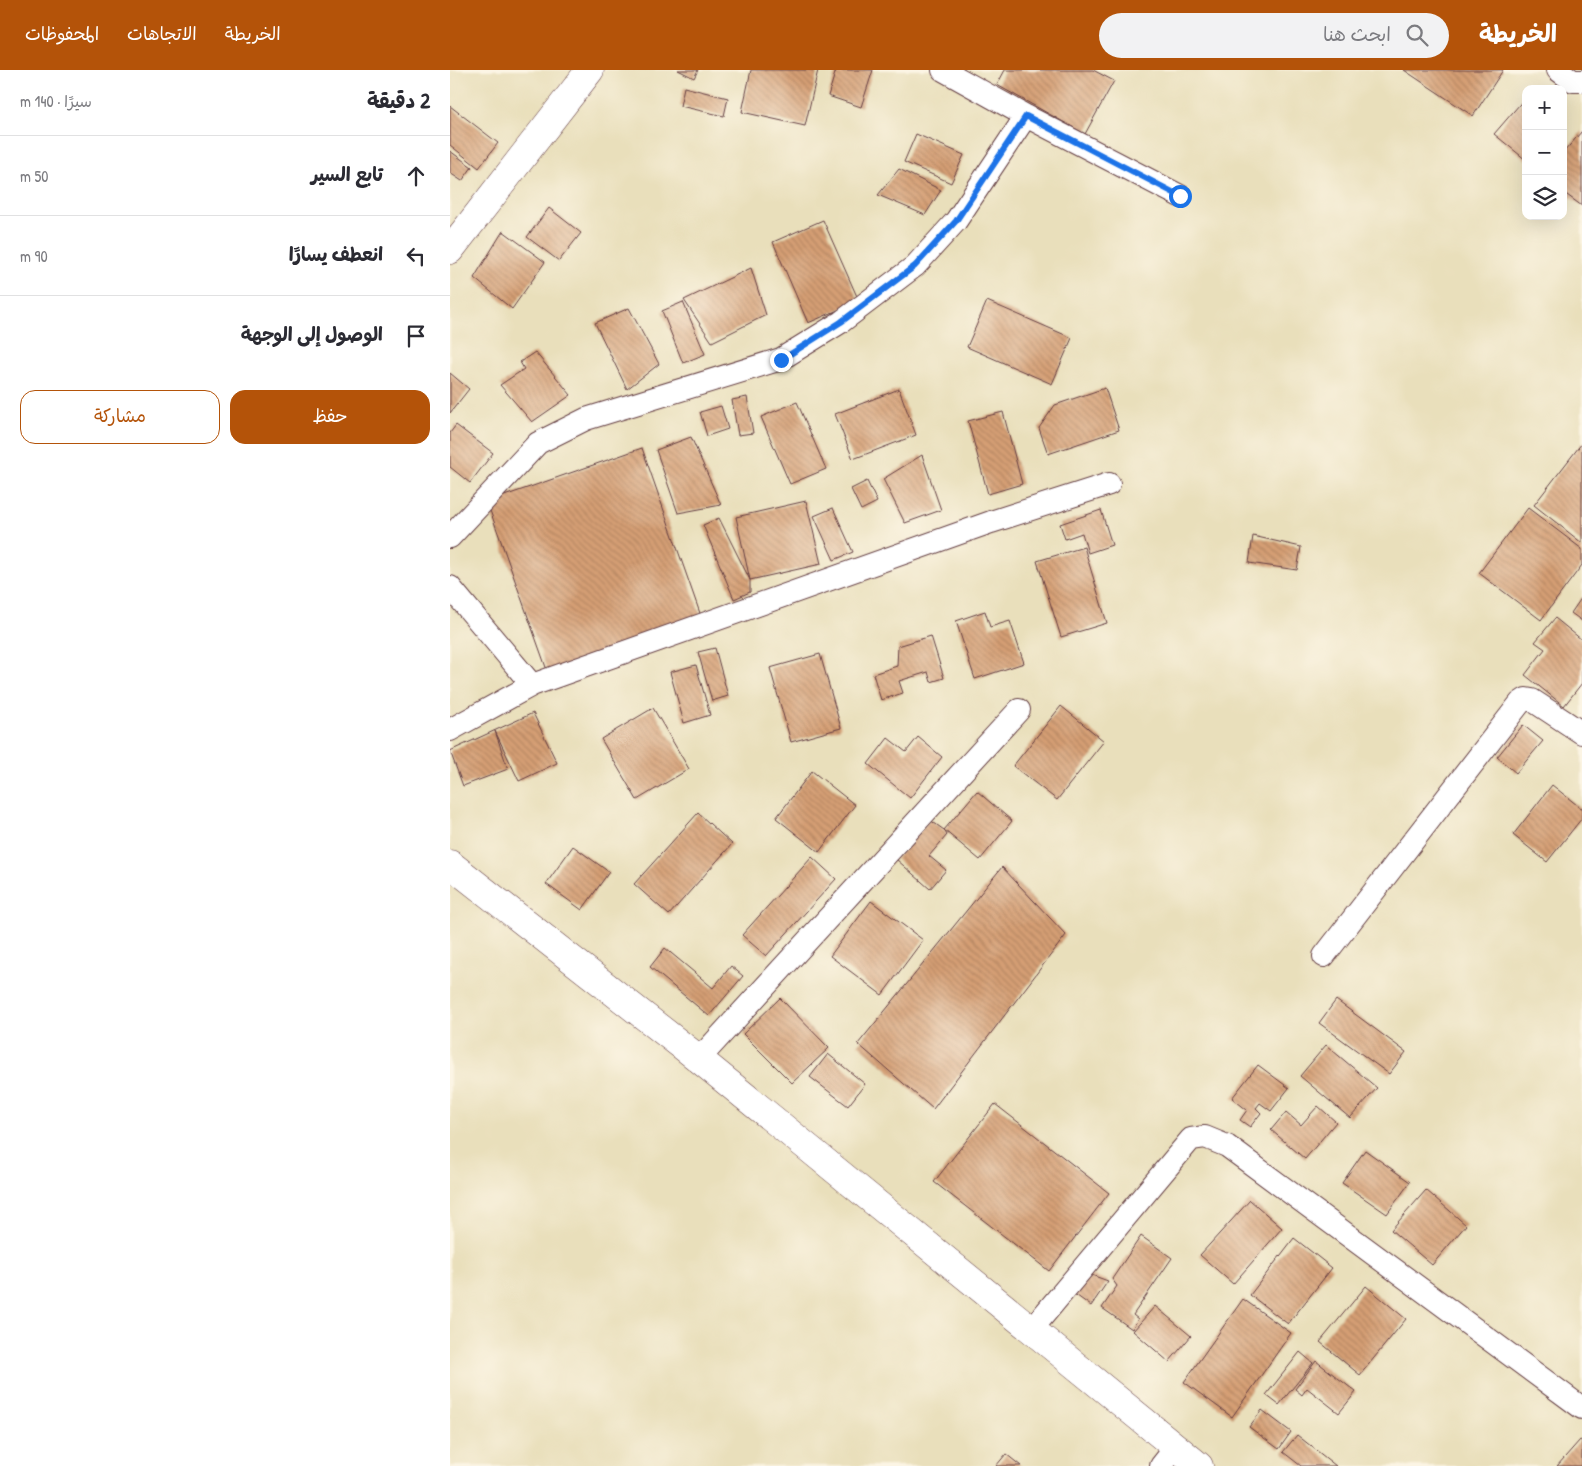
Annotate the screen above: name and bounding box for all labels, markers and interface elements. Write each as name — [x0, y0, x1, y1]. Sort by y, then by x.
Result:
search box — [1099, 13, 1449, 58]
text: الخريطة — [1479, 17, 1557, 49]
text: المحفوظات — [25, 21, 99, 46]
text: الاتجاهات — [127, 21, 197, 46]
text: الخريطة — [225, 21, 281, 46]
text: ابحث هنا — [1323, 21, 1391, 47]
icon: search — [1403, 21, 1431, 49]
map controls — [1522, 85, 1567, 220]
button: + — [1522, 85, 1567, 130]
text: 2 دقيقة — [367, 86, 430, 115]
text: سيرًا · 140 m — [20, 90, 92, 112]
button: − — [1522, 130, 1567, 175]
text: تابع السير — [311, 161, 383, 187]
icon: ahead — [402, 162, 430, 190]
text: 50 m — [20, 165, 49, 187]
button: layers — [1522, 175, 1567, 220]
route start — [1169, 185, 1192, 208]
text: انعطف يسارًا — [289, 241, 383, 267]
icon: left — [402, 242, 430, 270]
text: 90 m — [20, 245, 48, 267]
text: الوصول إلى الوجهة — [241, 321, 383, 347]
icon: arrive — [402, 322, 430, 350]
route end — [770, 349, 793, 372]
button: مشاركة — [20, 390, 220, 444]
button: حفظ — [230, 390, 430, 444]

